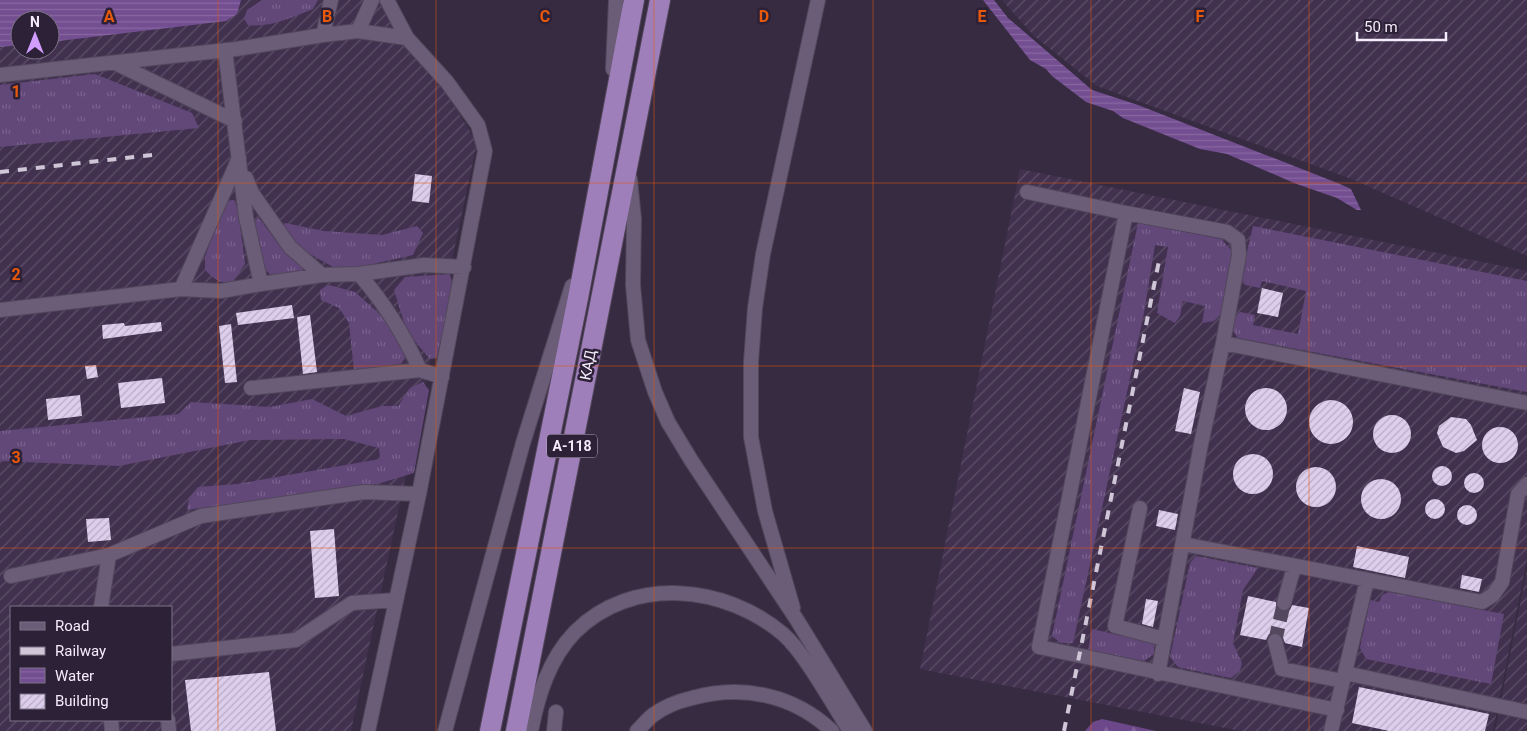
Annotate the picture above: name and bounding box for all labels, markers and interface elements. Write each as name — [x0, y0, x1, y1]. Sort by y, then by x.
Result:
text: A — [104, 7, 115, 26]
text: B — [322, 7, 332, 26]
text: C — [540, 7, 550, 26]
text: D — [759, 7, 769, 26]
text: E — [978, 7, 987, 26]
text: F — [1196, 7, 1205, 26]
north arrow — [10, 10, 60, 60]
scale bar — [1357, 10, 1446, 42]
text: N — [30, 14, 40, 30]
text: 50 m — [1364, 18, 1398, 36]
text: 1 — [11, 82, 21, 101]
text: 2 — [11, 265, 21, 284]
street label: КАД — [576, 348, 600, 382]
road number: А-118 — [547, 434, 597, 458]
text: 3 — [11, 448, 21, 467]
legend — [10, 606, 172, 721]
text: Road — [55, 617, 89, 635]
text: Railway — [55, 642, 106, 660]
text: Water — [55, 667, 94, 685]
text: Building — [55, 692, 109, 710]

